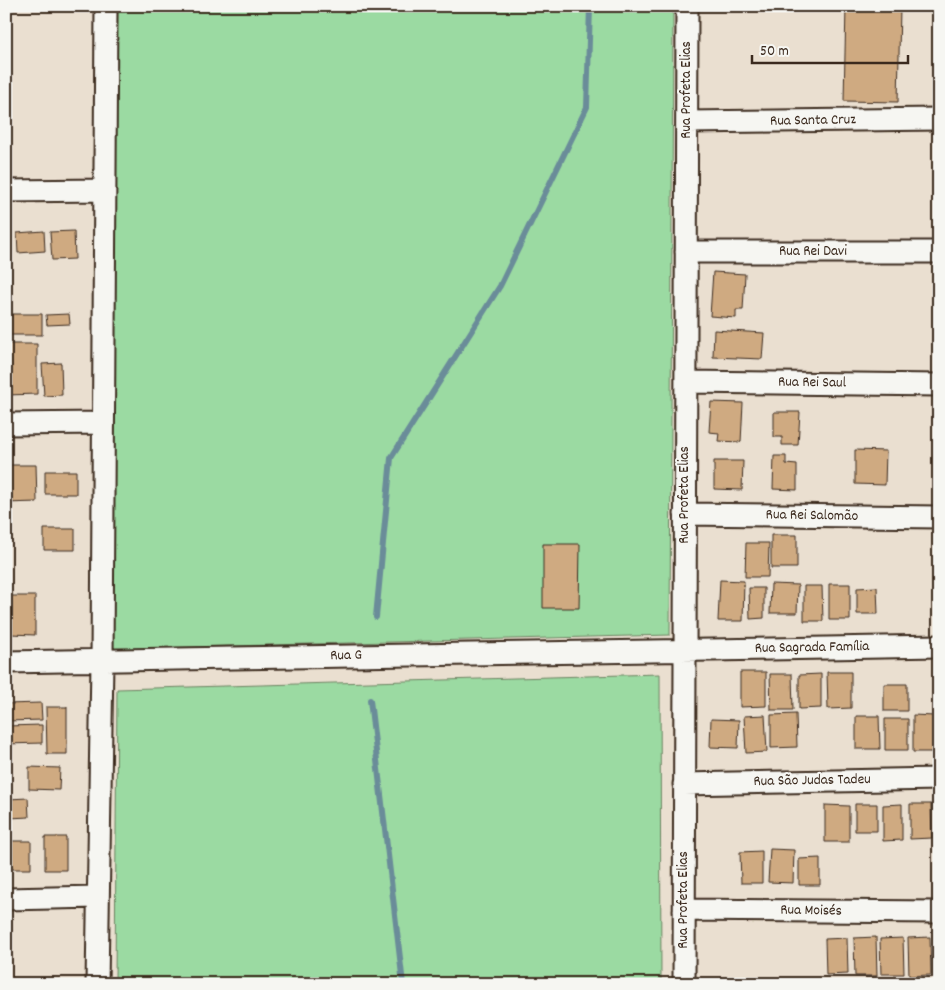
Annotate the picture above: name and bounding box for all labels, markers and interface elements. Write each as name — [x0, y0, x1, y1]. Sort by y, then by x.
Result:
scale bar — [752, 32, 909, 64]
street label: Rua Profeta Elias — [676, 41, 698, 139]
text: 50 m — [760, 41, 789, 63]
street label: Rua Santa Cruz — [770, 109, 856, 133]
street label: Rua Rei Davi — [779, 241, 847, 263]
street label: Rua Rei Saul — [778, 371, 847, 395]
street label: Rua Profeta Elias — [674, 446, 696, 544]
street label: Rua Rei Salomão — [765, 504, 859, 528]
street label: Rua Sagrada Família — [754, 636, 870, 660]
street label: Rua G — [330, 645, 362, 667]
street label: Rua São Judas Tadeu — [753, 769, 871, 793]
street label: Rua Profeta Elias — [673, 851, 695, 949]
street label: Rua Moisés — [780, 899, 842, 923]

